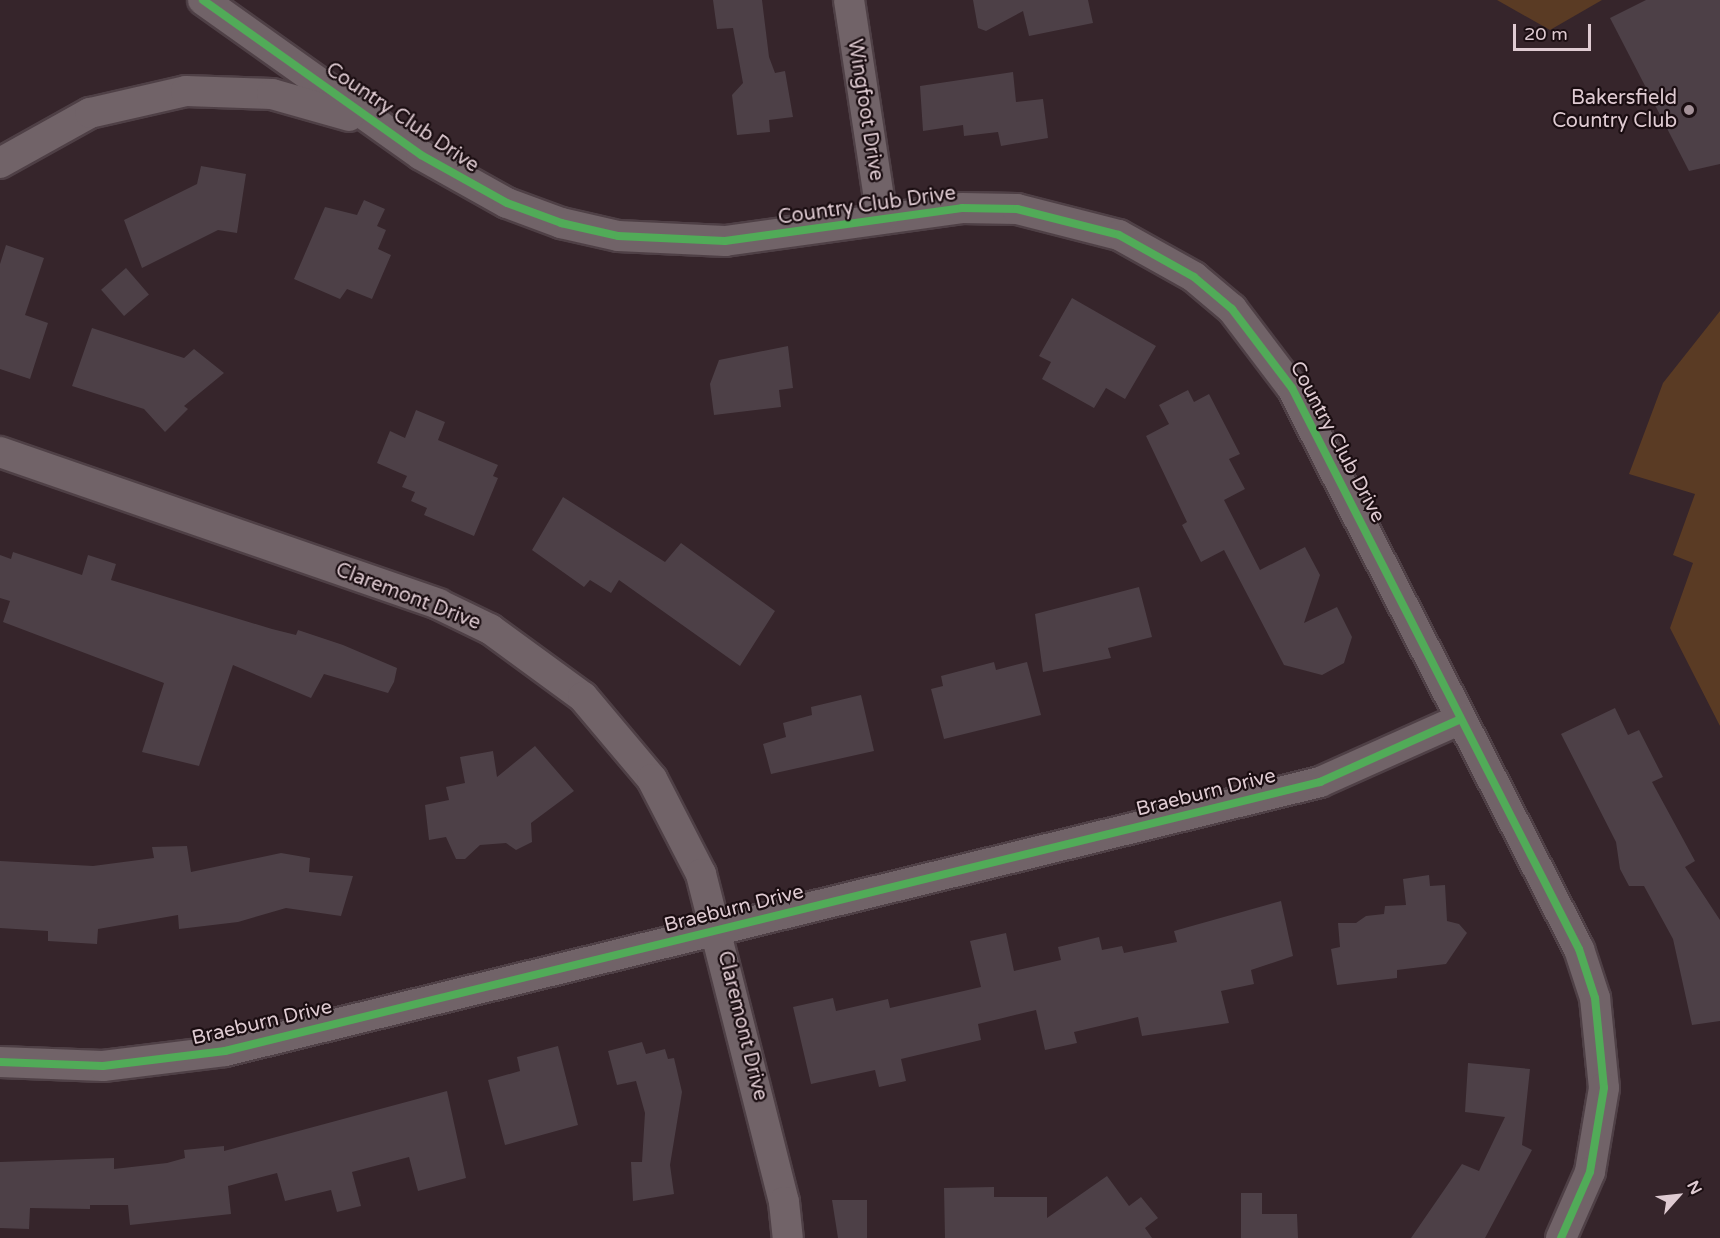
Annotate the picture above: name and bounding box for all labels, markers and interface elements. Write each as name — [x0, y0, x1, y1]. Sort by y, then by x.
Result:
scale bar — [1516, 12, 1594, 50]
text: 20 m — [1524, 23, 1568, 45]
street label: Wingfoot Drive — [842, 37, 888, 183]
street label: Country Club Drive — [321, 58, 483, 178]
place label: Bakersfield Country Club — [1552, 86, 1677, 133]
marker: Bakersfield Country Club — [1682, 103, 1696, 117]
street label: Country Club Drive — [777, 182, 957, 230]
street label: Country Club Drive — [1284, 357, 1390, 527]
street label: Claremont Drive — [332, 558, 484, 636]
street label: Braeburn Drive — [1134, 764, 1278, 822]
street label: Braeburn Drive — [662, 880, 806, 938]
street label: Claremont Drive — [712, 949, 772, 1103]
street label: Braeburn Drive — [190, 995, 334, 1051]
north arrow — [1648, 1166, 1708, 1226]
text: N — [1682, 1178, 1706, 1198]

